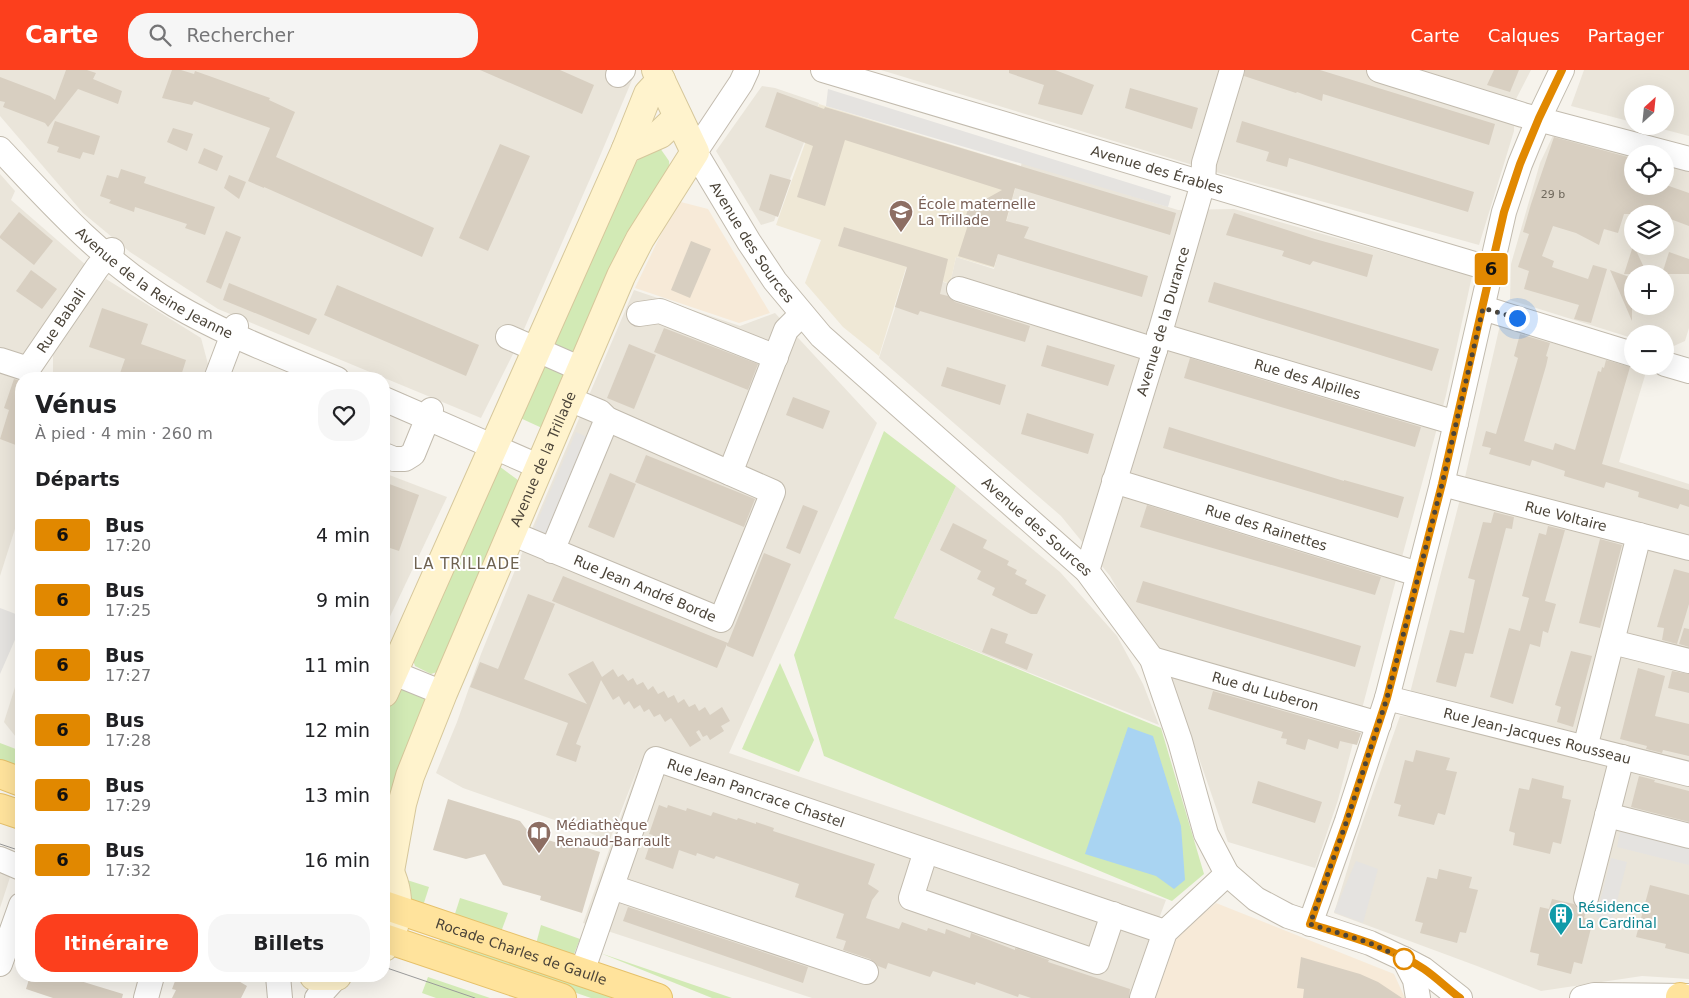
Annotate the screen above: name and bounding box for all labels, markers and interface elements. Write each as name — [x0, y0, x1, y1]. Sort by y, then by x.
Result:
search box — [128, 13, 478, 58]
text: Carte — [25, 21, 98, 49]
icon: search — [146, 21, 174, 49]
text: Rechercher — [186, 24, 294, 46]
text: Carte — [1411, 25, 1460, 46]
text: Calques — [1488, 25, 1560, 46]
text: Partager — [1588, 25, 1664, 46]
north arrow — [1624, 85, 1674, 135]
map controls — [1624, 85, 1674, 375]
street label: Avenue des Érables — [1089, 142, 1226, 197]
button: locate — [1624, 145, 1674, 195]
street label: Avenue des Sources — [707, 179, 798, 306]
house number: 29 b — [1541, 188, 1565, 201]
place label: École maternelle La Trillade — [918, 196, 1036, 228]
school or university icon: École maternelle La Trillade — [888, 199, 914, 233]
button: layers — [1624, 205, 1674, 255]
street label: Avenue de la Reine Jeanne — [73, 224, 235, 342]
street label: Avenue de la Durance — [1133, 245, 1192, 398]
line badge: 6 — [1475, 253, 1507, 285]
text: 6 — [1485, 258, 1497, 279]
button: + — [1624, 265, 1674, 315]
street label: Rue Babali — [33, 285, 89, 356]
your location — [1505, 306, 1530, 331]
button: − — [1624, 325, 1674, 375]
street label: Rue des Alpilles — [1252, 356, 1363, 402]
button: heart — [318, 389, 370, 441]
street label: Avenue de la Trillade — [507, 389, 579, 529]
text: Vénus — [35, 391, 117, 419]
text: À pied · 4 min · 260 m — [35, 424, 213, 443]
text: Départs — [35, 468, 120, 490]
street label: Avenue des Sources — [979, 474, 1096, 579]
street label: Rue Voltaire — [1523, 498, 1609, 534]
street label: Rue des Rainettes — [1203, 501, 1329, 554]
text: Bus — [105, 514, 144, 536]
text: 6 — [56, 524, 69, 545]
text: 4 min — [316, 524, 370, 546]
text: 17:20 — [105, 536, 151, 555]
street label: Rue Jean André Borde — [571, 552, 719, 625]
district label: LA TRILLADE — [413, 555, 521, 573]
text: Bus — [105, 579, 144, 601]
text: 6 — [56, 589, 69, 610]
text: 9 min — [316, 589, 370, 611]
text: 17:25 — [105, 601, 151, 620]
text: Bus — [105, 644, 144, 666]
text: 6 — [56, 654, 69, 675]
text: 11 min — [304, 654, 370, 676]
text: 17:27 — [105, 666, 151, 685]
street label: Rue du Luberon — [1210, 669, 1321, 714]
street label: Rue Jean-Jacques Rousseau — [1442, 705, 1633, 767]
text: Bus — [105, 709, 144, 731]
text: 6 — [56, 719, 69, 740]
text: 12 min — [304, 719, 370, 741]
text: 17:28 — [105, 731, 151, 750]
street label: Rue Jean Pancrace Chastel — [665, 755, 847, 831]
text: Bus — [105, 774, 144, 796]
text: 6 — [56, 784, 69, 805]
text: 13 min — [304, 784, 370, 806]
text: 17:29 — [105, 796, 151, 815]
place label: Médiathèque Renaud-Barrault — [556, 817, 670, 849]
library icon: Médiathèque Renaud-Barrault — [526, 820, 552, 854]
text: Bus — [105, 839, 144, 861]
text: 6 — [56, 849, 69, 870]
text: 16 min — [304, 849, 370, 871]
text: 17:32 — [105, 861, 151, 880]
place label: Résidence La Cardinal — [1578, 899, 1657, 931]
building icon: Résidence La Cardinal — [1548, 902, 1574, 936]
button: Itinéraire — [35, 914, 198, 972]
button: Billets — [208, 914, 370, 972]
street label: Rocade Charles de Gaulle — [434, 915, 609, 988]
unlabelled marker — [1393, 948, 1415, 970]

